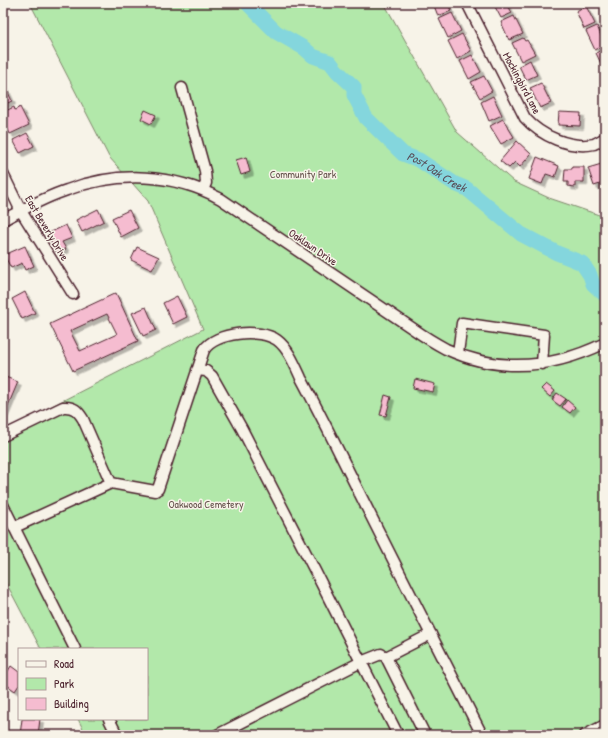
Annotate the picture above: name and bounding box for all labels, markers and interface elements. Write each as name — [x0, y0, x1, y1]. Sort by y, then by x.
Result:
street label: Mockingbird Lane — [500, 50, 544, 117]
water label: Post Oak Creek — [405, 147, 470, 196]
park label: Community Park — [270, 167, 337, 181]
street label: East Beverly Drive — [22, 193, 72, 264]
street label: Oaklawn Drive — [286, 226, 340, 269]
park label: Oakwood Cemetery — [168, 497, 244, 511]
legend — [18, 648, 148, 720]
text: Road — [54, 655, 74, 672]
text: Park — [54, 675, 74, 692]
text: Building — [54, 695, 89, 712]

